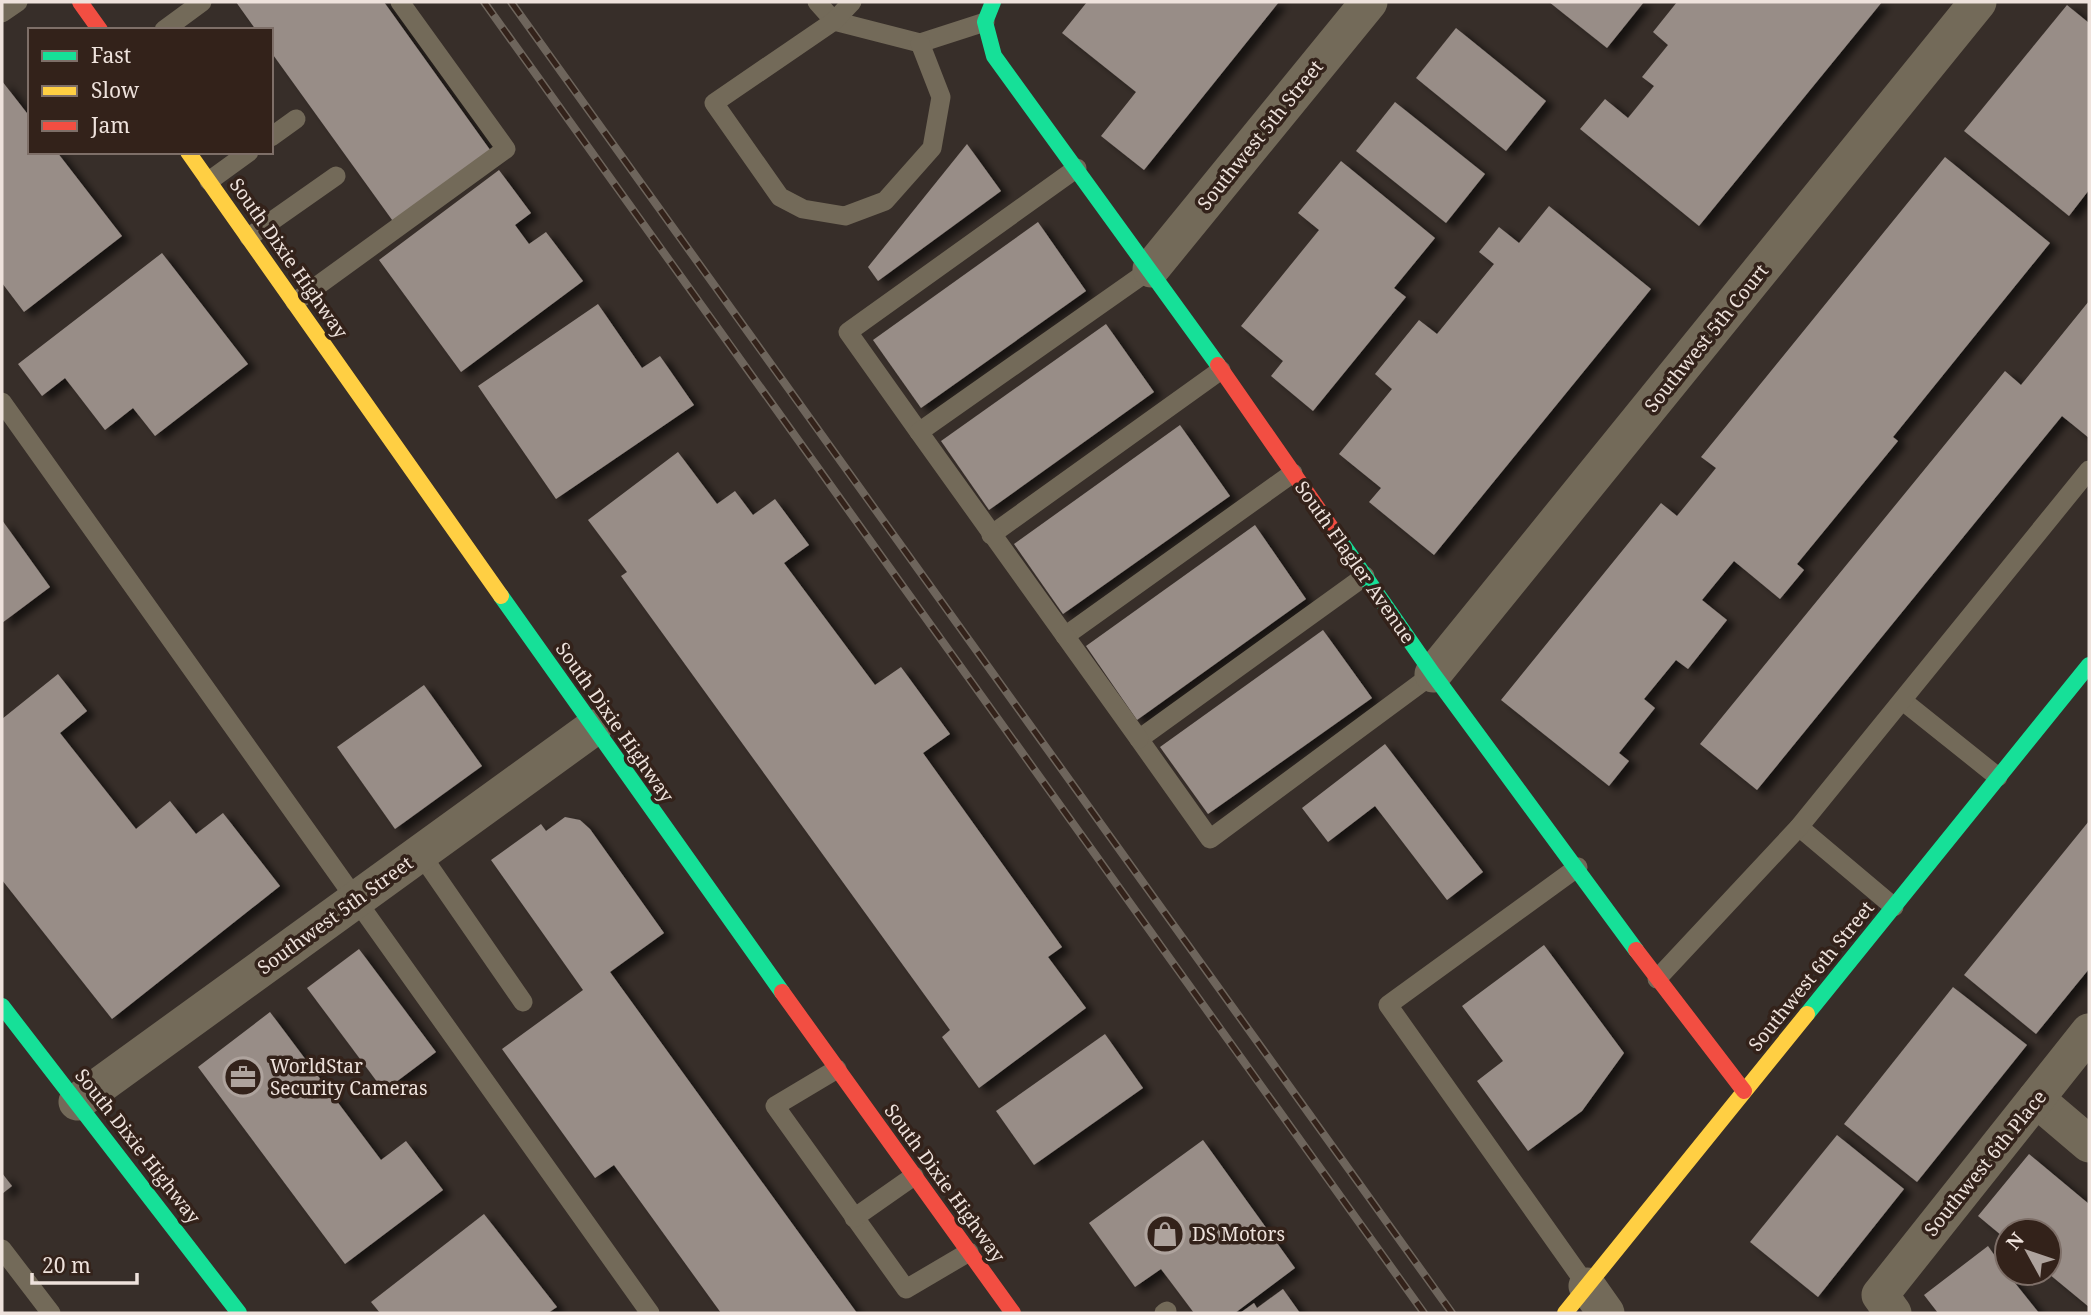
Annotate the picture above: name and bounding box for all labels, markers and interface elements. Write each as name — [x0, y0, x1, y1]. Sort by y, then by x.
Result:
legend — [28, 28, 273, 154]
text: Fast — [91, 41, 131, 69]
street label: Southwest 5th Street — [1191, 54, 1329, 216]
text: Slow — [91, 76, 140, 104]
text: Jam — [90, 111, 130, 139]
street label: South Dixie Highway — [224, 173, 354, 343]
street label: Southwest 5th Court — [1638, 258, 1774, 417]
street label: South Flagler Avenue — [1289, 476, 1421, 648]
street label: South Dixie Highway — [550, 637, 680, 807]
street label: Southwest 5th Street — [252, 850, 418, 980]
street label: Southwest 6th Street — [1742, 895, 1880, 1057]
place label: WorldStar Security Cameras — [270, 1053, 428, 1101]
office icon: WorldStar Security Cameras — [222, 1056, 264, 1098]
street label: South Dixie Highway — [69, 1063, 207, 1229]
street label: Southwest 6th Place — [1918, 1085, 2052, 1241]
street label: South Dixie Highway — [879, 1099, 1012, 1268]
shop icon: DS Motors — [1144, 1213, 1186, 1255]
north arrow — [1993, 1217, 2063, 1287]
place label: DS Motors — [1192, 1221, 1285, 1247]
text: N — [2000, 1227, 2030, 1255]
scale bar — [32, 1242, 136, 1286]
text: 20 m — [42, 1251, 91, 1279]

